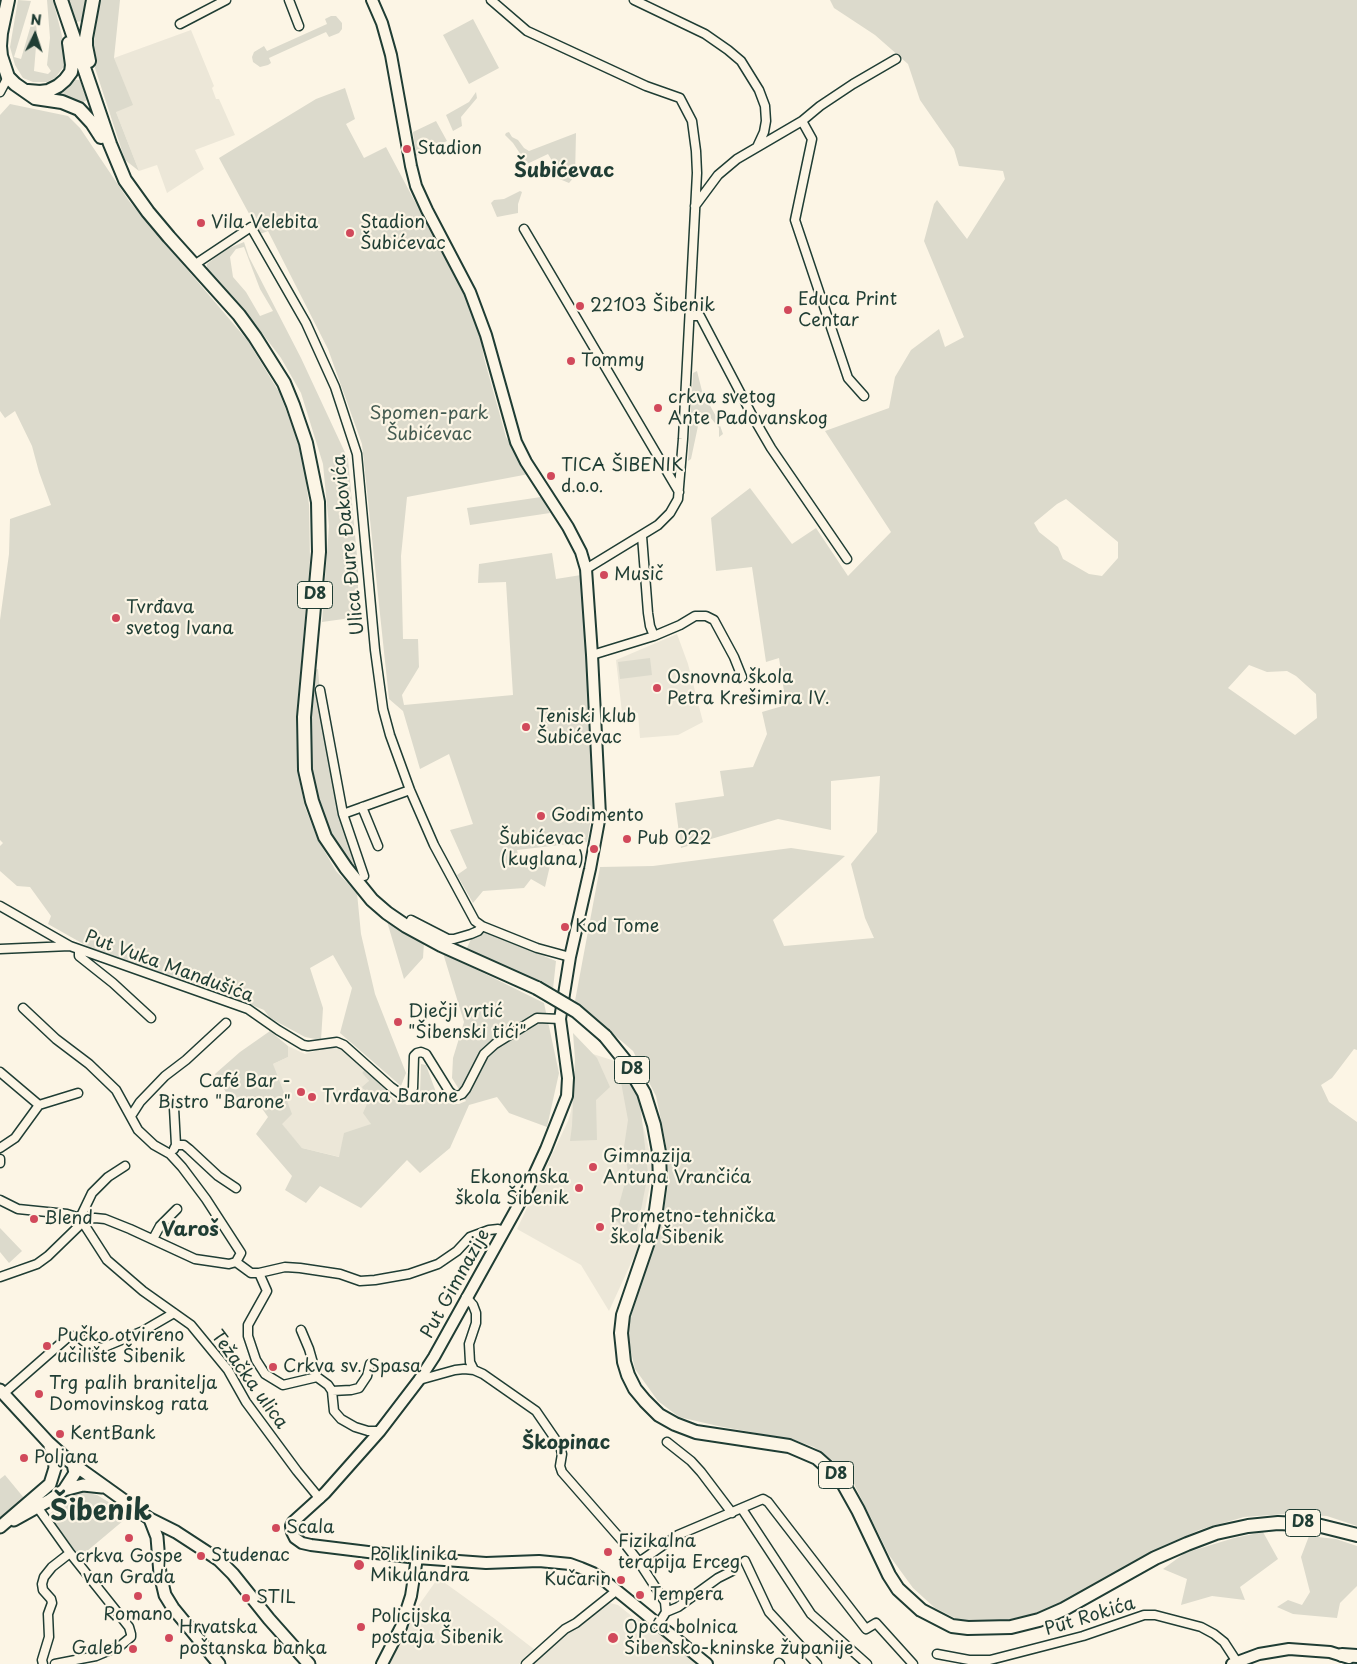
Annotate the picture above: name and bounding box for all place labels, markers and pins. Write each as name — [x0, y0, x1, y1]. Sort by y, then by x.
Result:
place label: Stadion — [417, 138, 482, 160]
marker: Stadion — [401, 143, 413, 155]
place label: Vila Velebita — [211, 212, 318, 234]
place label: Stadion Šubićevac — [360, 212, 446, 254]
marker: Vila Velebita — [195, 217, 207, 229]
marker: Stadion Šubićevac — [344, 227, 356, 239]
place label: Educa Print Centar — [798, 289, 897, 332]
place label: 22103 Šibenik — [590, 295, 715, 317]
marker: 22103 Šibenik — [574, 300, 586, 312]
marker: Educa Print Centar — [782, 304, 794, 316]
place label: Tommy — [581, 350, 644, 372]
marker: Tommy — [565, 355, 577, 367]
place label: crkva svetog Ante Padovanskog — [668, 387, 828, 429]
marker: crkva svetog Ante Padovanskog — [652, 402, 664, 414]
place label: TICA ŠIBENIK d.o.o. — [561, 455, 684, 498]
marker: TICA ŠIBENIK d.o.o. — [545, 470, 557, 482]
place label: Musič — [614, 564, 663, 586]
marker: Musič — [598, 569, 610, 581]
place label: Tvrđava svetog Ivana — [126, 597, 234, 640]
marker: Tvrđava svetog Ivana — [110, 612, 122, 624]
place label: Osnovna škola Petra Krešimira IV. — [667, 667, 830, 710]
marker: Osnovna škola Petra Krešimira IV. — [651, 682, 663, 694]
place label: Teniski klub Šubićevac — [536, 706, 636, 749]
marker: Teniski klub Šubićevac — [520, 721, 532, 733]
place label: Godimento — [551, 805, 644, 827]
marker: Godimento — [535, 810, 547, 822]
place label: Šubićevac (kuglana) — [498, 828, 584, 871]
place label: Pub 022 — [637, 828, 711, 850]
marker: Pub 022 — [621, 833, 633, 845]
marker: Šubićevac (kuglana) — [588, 843, 600, 855]
place label: Kod Tome — [575, 916, 659, 938]
marker: Kod Tome — [559, 921, 571, 933]
place label: Dječji vrtić "Šibenski tići" — [408, 1001, 527, 1044]
marker: Dječji vrtić "Šibenski tići" — [392, 1016, 404, 1028]
place label: Café Bar - Bistro "Barone" — [157, 1071, 291, 1114]
marker: Café Bar - Bistro "Barone" — [295, 1086, 307, 1098]
place label: Tvrđava Barone — [322, 1086, 458, 1108]
marker: Tvrđava Barone — [306, 1091, 318, 1103]
place label: Gimnazija Antuna Vrančića — [603, 1146, 751, 1188]
marker: Gimnazija Antuna Vrančića — [587, 1161, 599, 1173]
place label: Ekonomska škola Šibenik — [455, 1167, 569, 1210]
marker: Ekonomska škola Šibenik — [573, 1182, 585, 1194]
place label: Prometno-tehnička škola Šibenik — [610, 1206, 775, 1248]
place label: Blend — [44, 1208, 93, 1230]
marker: Blend — [28, 1213, 40, 1225]
marker: Prometno-tehnička škola Šibenik — [594, 1221, 606, 1233]
place label: Pučko otvireno učilište Šibenik — [57, 1325, 185, 1368]
marker: Pučko otvireno učilište Šibenik — [41, 1340, 53, 1352]
place label: Crkva sv. Spasa — [283, 1356, 421, 1378]
marker: Crkva sv. Spasa — [267, 1361, 279, 1373]
place label: Trg palih branitelja Domovinskog rata — [49, 1373, 217, 1416]
marker: Trg palih branitelja Domovinskog rata — [33, 1388, 45, 1400]
place label: KentBank — [70, 1423, 156, 1445]
marker: KentBank — [54, 1428, 66, 1440]
place label: Poljana — [34, 1447, 98, 1469]
marker: Poljana — [18, 1452, 30, 1464]
place label: Scala — [286, 1517, 334, 1539]
marker: Scala — [270, 1522, 282, 1534]
place label: Fizikalna terapija Erceg — [618, 1531, 740, 1574]
marker: crkva Gospe van Grada — [123, 1532, 135, 1544]
place label: Poliklinika Mikulandra — [370, 1544, 469, 1586]
place label: Studenac — [211, 1545, 290, 1567]
place label: crkva Gospe van Grada — [75, 1546, 183, 1588]
marker: Fizikalna terapija Erceg — [602, 1546, 614, 1558]
marker: Studenac — [195, 1550, 207, 1562]
marker: Poliklinika Mikulandra — [352, 1558, 366, 1572]
place label: Kučarin — [544, 1569, 611, 1591]
marker: Kučarin — [615, 1574, 627, 1586]
place label: Tempera — [650, 1584, 724, 1606]
place label: STIL — [256, 1587, 296, 1609]
marker: Tempera — [634, 1589, 646, 1601]
marker: Romano — [132, 1590, 144, 1602]
marker: STIL — [240, 1592, 252, 1604]
place label: Romano — [103, 1604, 173, 1626]
place label: Policijska postaja Šibenik — [371, 1606, 503, 1648]
place label: Hrvatska poštanska banka — [179, 1617, 327, 1660]
place label: Opća bolnica Šibensko-kninske županije — [624, 1617, 854, 1660]
marker: Policijska postaja Šibenik — [355, 1621, 367, 1633]
marker: Opća bolnica Šibensko-kninske županije — [606, 1631, 620, 1645]
marker: Hrvatska poštanska banka — [163, 1632, 175, 1644]
place label: Galeb — [71, 1638, 123, 1660]
marker: Galeb — [127, 1643, 139, 1655]

